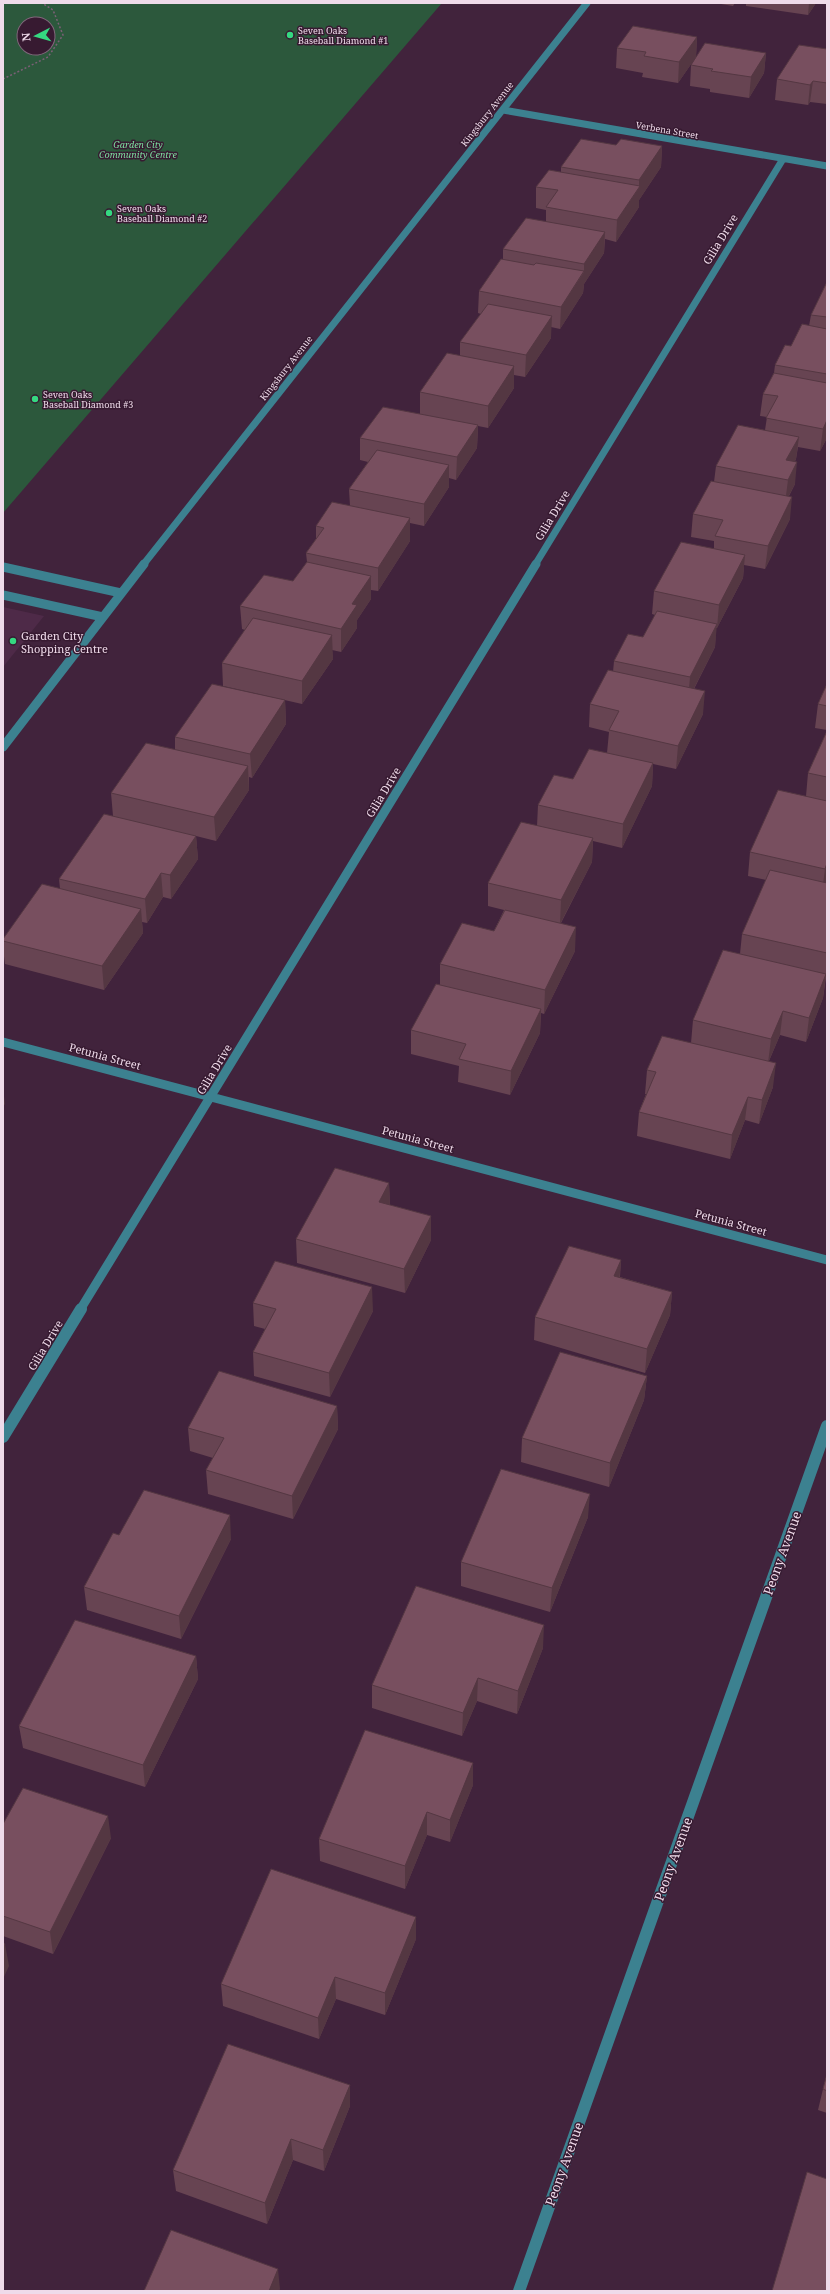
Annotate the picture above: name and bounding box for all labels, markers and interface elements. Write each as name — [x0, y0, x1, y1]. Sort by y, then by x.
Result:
north arrow — [16, 16, 56, 56]
place label: Seven Oaks Baseball Diamond #1 — [298, 24, 388, 47]
marker: Seven Oaks Baseball Diamond #1 — [285, 30, 295, 40]
text: N — [18, 32, 33, 42]
street label: Kingsbury Avenue — [458, 79, 517, 149]
street label: Verbena Street — [635, 118, 699, 142]
park label: Garden City Community Centre — [99, 138, 178, 161]
place label: Seven Oaks Baseball Diamond #2 — [117, 202, 207, 225]
marker: Seven Oaks Baseball Diamond #2 — [104, 208, 114, 218]
street label: Gilia Drive — [699, 211, 741, 267]
street label: Kingsbury Avenue — [257, 333, 316, 403]
place label: Seven Oaks Baseball Diamond #3 — [43, 388, 133, 411]
marker: Seven Oaks Baseball Diamond #3 — [30, 394, 40, 404]
street label: Gilia Drive — [531, 487, 573, 543]
place label: Garden City Shopping Centre — [21, 628, 108, 656]
marker: Garden City Shopping Centre — [8, 636, 18, 646]
street label: Gilia Drive — [362, 764, 404, 820]
street label: Petunia Street — [67, 1039, 143, 1073]
street label: Gilia Drive — [193, 1041, 235, 1097]
street label: Petunia Street — [380, 1122, 456, 1156]
street label: Petunia Street — [693, 1205, 769, 1239]
street label: Gilia Drive — [24, 1317, 66, 1373]
street label: Peony Avenue — [759, 1509, 805, 1597]
street label: Peony Avenue — [650, 1815, 696, 1903]
street label: Peony Avenue — [541, 2120, 587, 2208]

